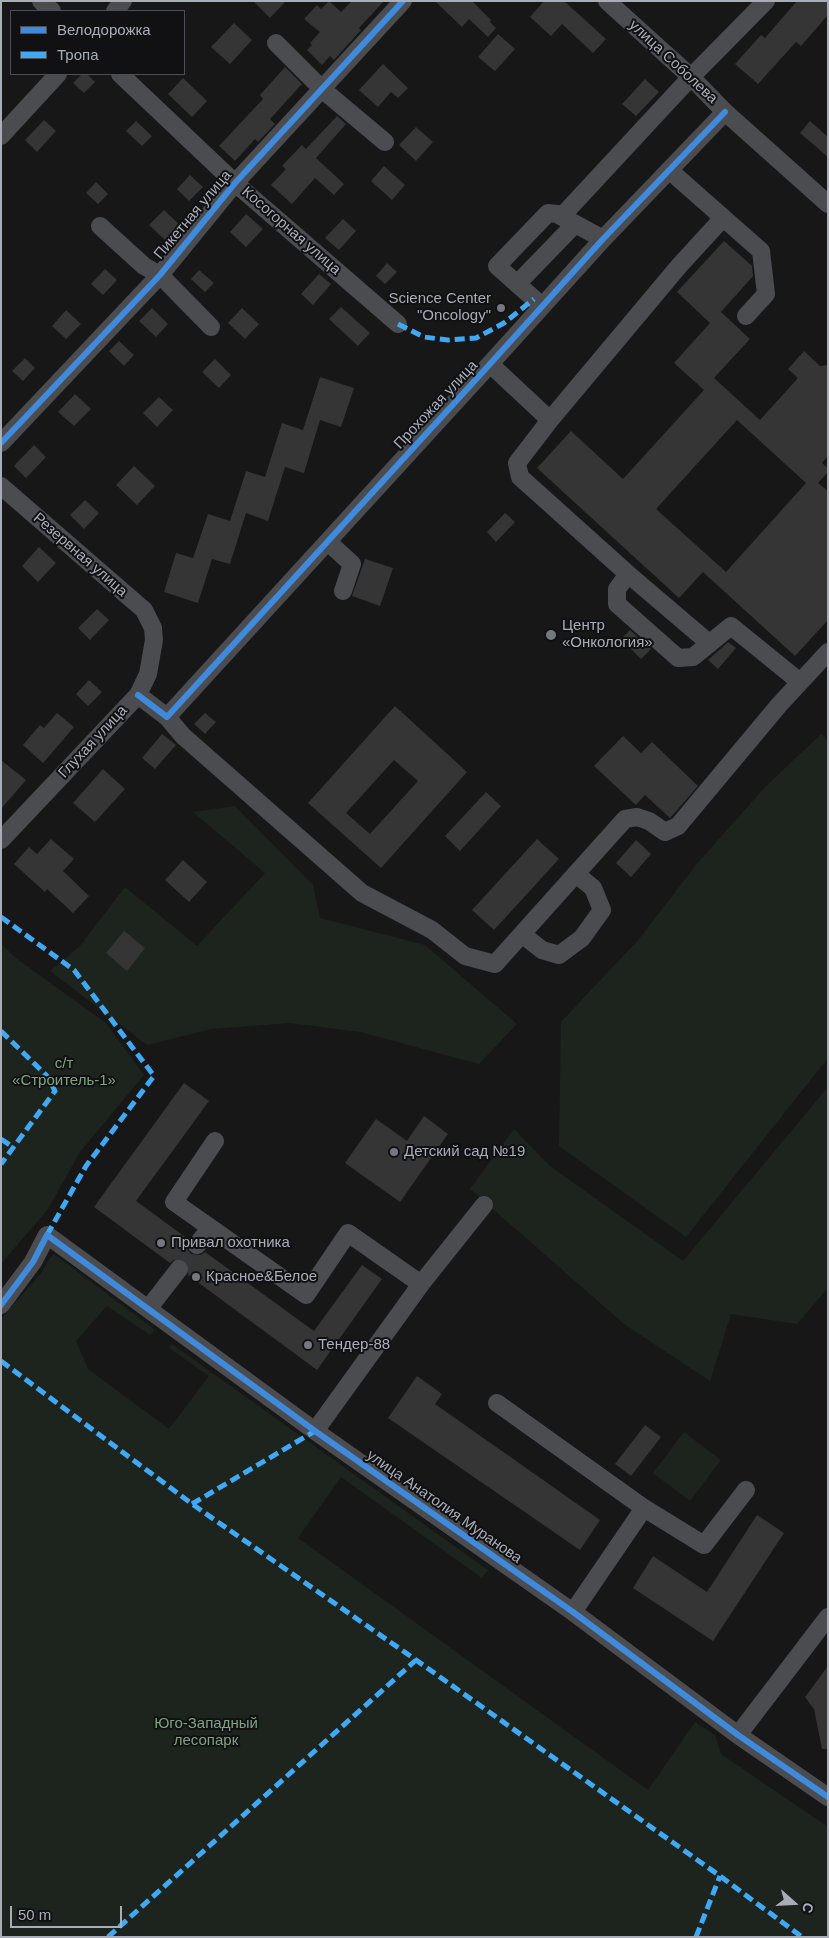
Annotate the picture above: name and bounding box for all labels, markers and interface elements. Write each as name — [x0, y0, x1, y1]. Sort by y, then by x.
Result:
legend — [10, 10, 185, 75]
street label: улица Соболева — [625, 16, 721, 108]
text: Велодорожка — [57, 21, 151, 38]
text: Тропа — [57, 46, 98, 63]
street label: Пикетная улица — [151, 167, 235, 263]
street label: Косогорная улица — [238, 183, 344, 279]
place label: Science Center "Oncology" — [388, 290, 491, 325]
marker: Science Center "Oncology" — [495, 302, 507, 314]
street label: Прохожая улица — [390, 357, 482, 453]
street label: Резервная улица — [29, 509, 131, 601]
place label: Центр «Онкология» — [562, 617, 653, 652]
marker: Центр «Онкология» — [544, 628, 558, 642]
street label: Глухая улица — [55, 702, 131, 782]
park label: с/т «Строитель-1» — [12, 1055, 116, 1090]
place label: Детский сад №19 — [404, 1143, 525, 1161]
marker: Детский сад №19 — [388, 1146, 400, 1158]
place label: Привал охотника — [171, 1234, 290, 1252]
marker: Привал охотника — [155, 1237, 167, 1249]
place label: Красное&Белое — [206, 1268, 317, 1286]
marker: Красное&Белое — [190, 1271, 202, 1283]
place label: Тендер-88 — [318, 1336, 390, 1354]
marker: Тендер-88 — [302, 1339, 314, 1351]
street label: улица Анатолия Муранова — [363, 1446, 525, 1568]
park label: Юго-Западный лесопарк — [154, 1715, 258, 1750]
north arrow — [769, 1878, 819, 1928]
scale bar — [12, 1896, 125, 1928]
text: С — [799, 1900, 817, 1915]
text: 50 m — [18, 1906, 51, 1923]

